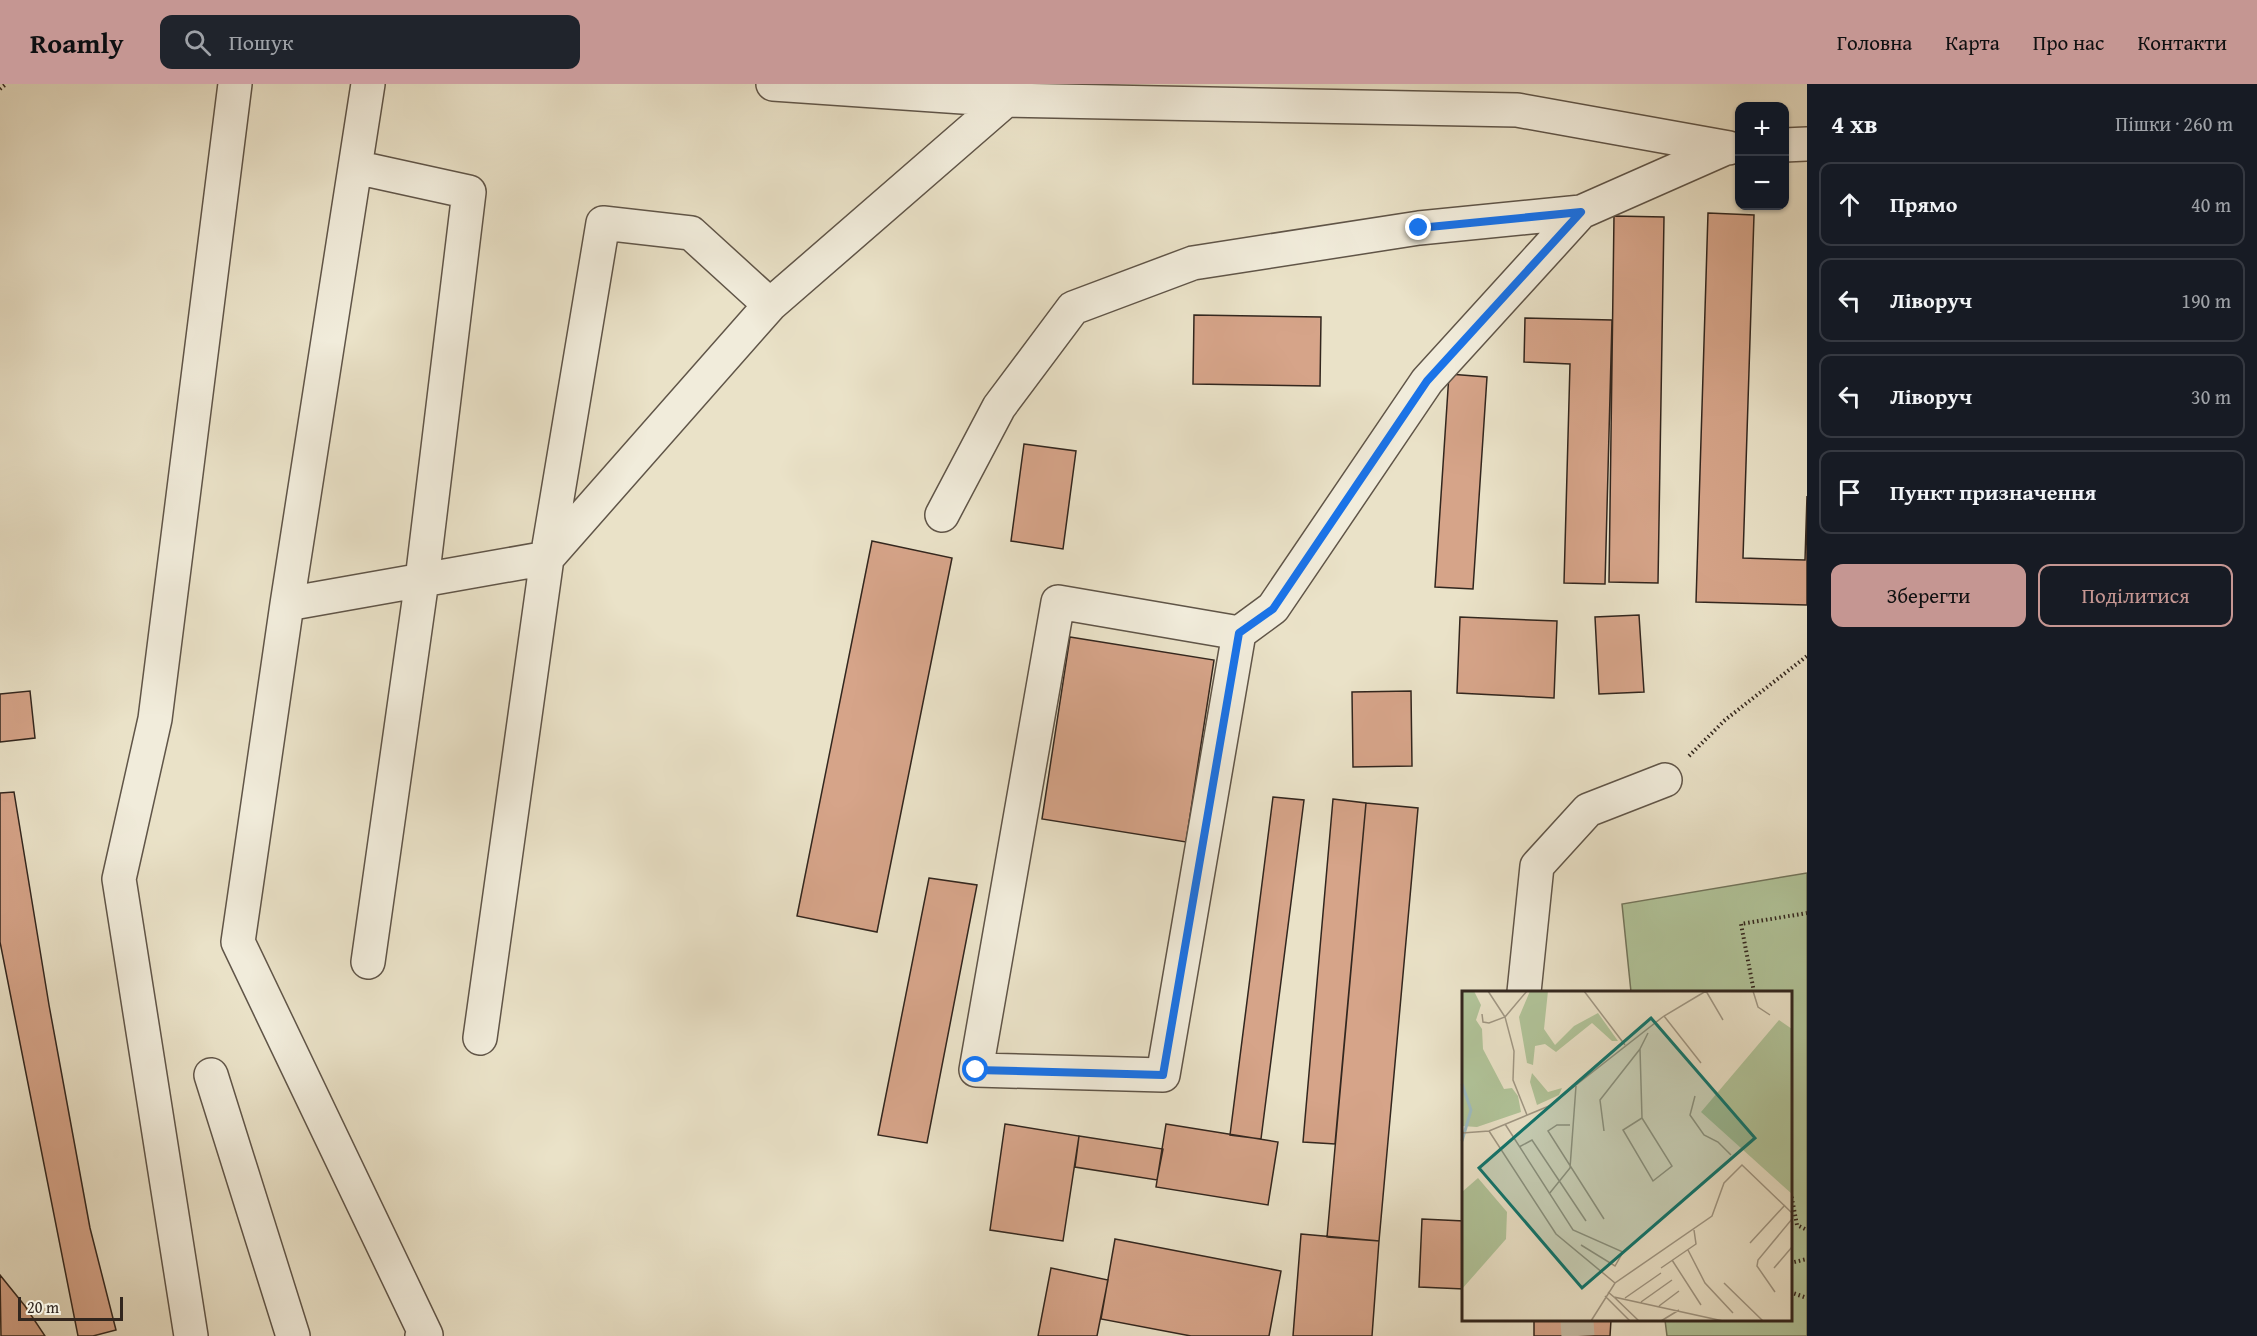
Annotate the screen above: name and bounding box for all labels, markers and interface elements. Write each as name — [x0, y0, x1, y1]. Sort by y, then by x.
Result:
search box — [160, 15, 580, 69]
text: Roamly — [30, 22, 124, 63]
icon: search — [181, 26, 214, 59]
text: Пошук — [229, 26, 293, 58]
text: Головна — [1837, 27, 1912, 58]
text: Карта — [1945, 27, 2000, 58]
text: Про нас — [2033, 27, 2104, 58]
text: Контакти — [2137, 27, 2227, 58]
map controls — [1735, 102, 1789, 210]
button: + — [1735, 102, 1789, 156]
text: 4 хв — [1831, 104, 1878, 143]
text: Пішки · 260 m — [2115, 109, 2233, 138]
button: − — [1735, 156, 1789, 210]
icon: ahead — [1833, 188, 1866, 221]
text: Прямо — [1890, 188, 1957, 220]
text: 40 m — [2191, 190, 2231, 219]
route end — [1405, 214, 1431, 240]
icon: left — [1833, 284, 1866, 317]
text: Ліворуч — [1890, 284, 1972, 316]
text: 190 m — [2181, 286, 2231, 315]
icon: left — [1833, 380, 1866, 413]
text: Ліворуч — [1890, 380, 1972, 412]
text: 30 m — [2191, 382, 2231, 411]
icon: arrive — [1833, 476, 1866, 509]
text: Пункт призначення — [1890, 476, 2096, 508]
button: Зберегти — [1831, 564, 2026, 627]
button: Поділитися — [2038, 564, 2233, 627]
inset map — [1462, 991, 1792, 1321]
route start — [962, 1056, 988, 1082]
scale bar — [18, 1294, 123, 1322]
text: 20 m — [27, 1295, 59, 1319]

